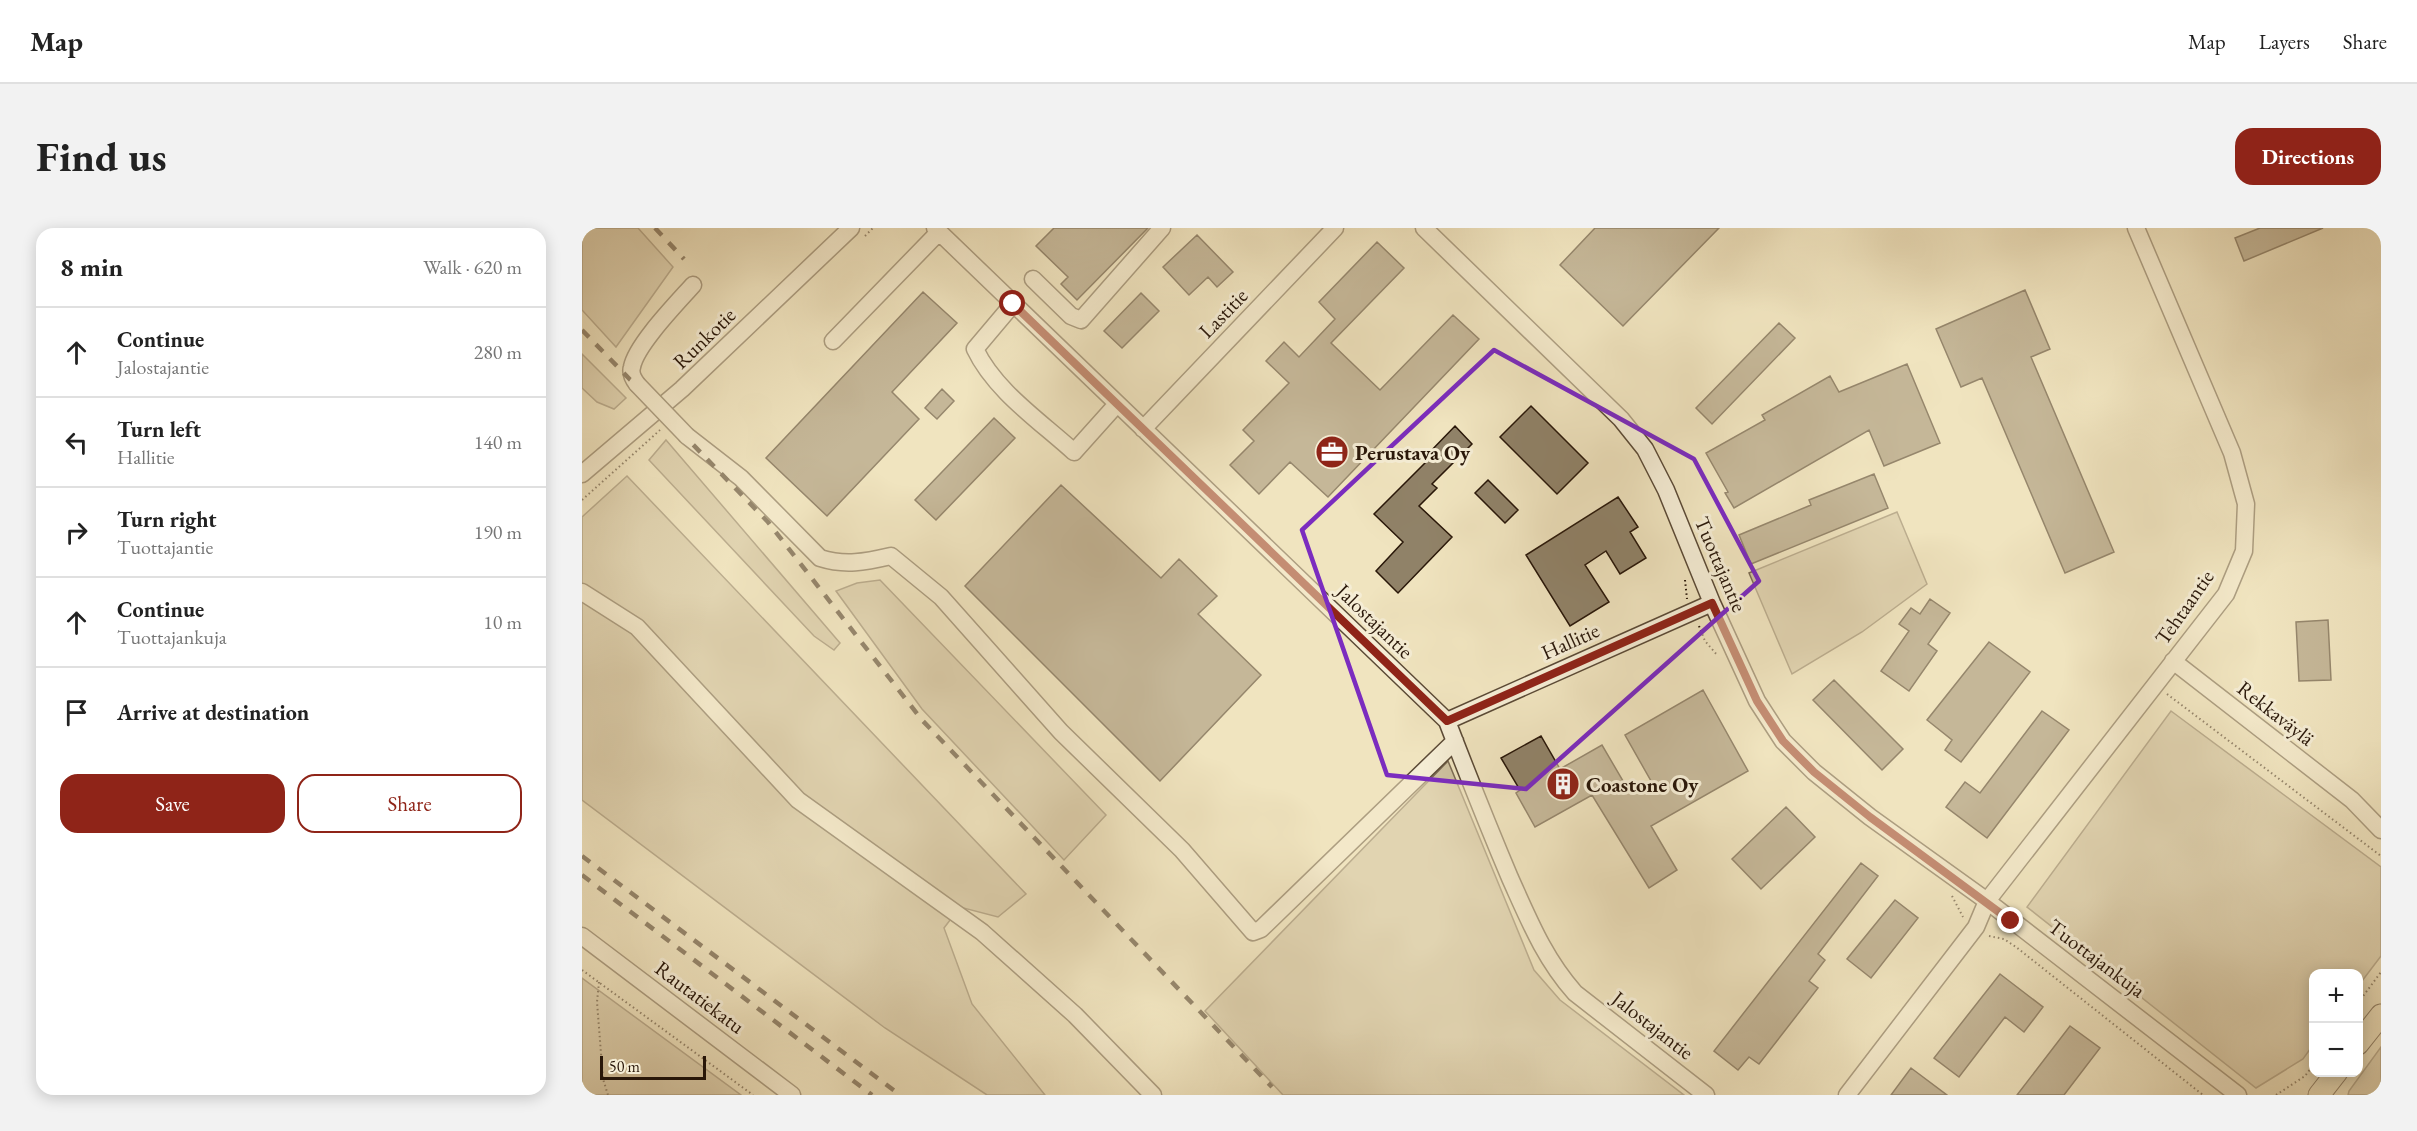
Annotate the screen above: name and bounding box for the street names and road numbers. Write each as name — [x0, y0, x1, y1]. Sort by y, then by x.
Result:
street label: Lastitie — [1193, 282, 1253, 344]
street label: Runkotie — [667, 301, 741, 375]
street label: Tuottajantie — [1689, 512, 1753, 616]
street label: Tehtaantie — [2148, 564, 2220, 650]
street label: Jalostajantie — [1329, 576, 1419, 664]
street label: Hallitie — [1537, 616, 1603, 666]
street label: Rekkaväylä — [2232, 675, 2320, 752]
street label: Tuottajankuja — [2043, 913, 2152, 1004]
street label: Rautatiekatu — [650, 955, 750, 1039]
street label: Jalostajantie — [1605, 983, 1699, 1065]

